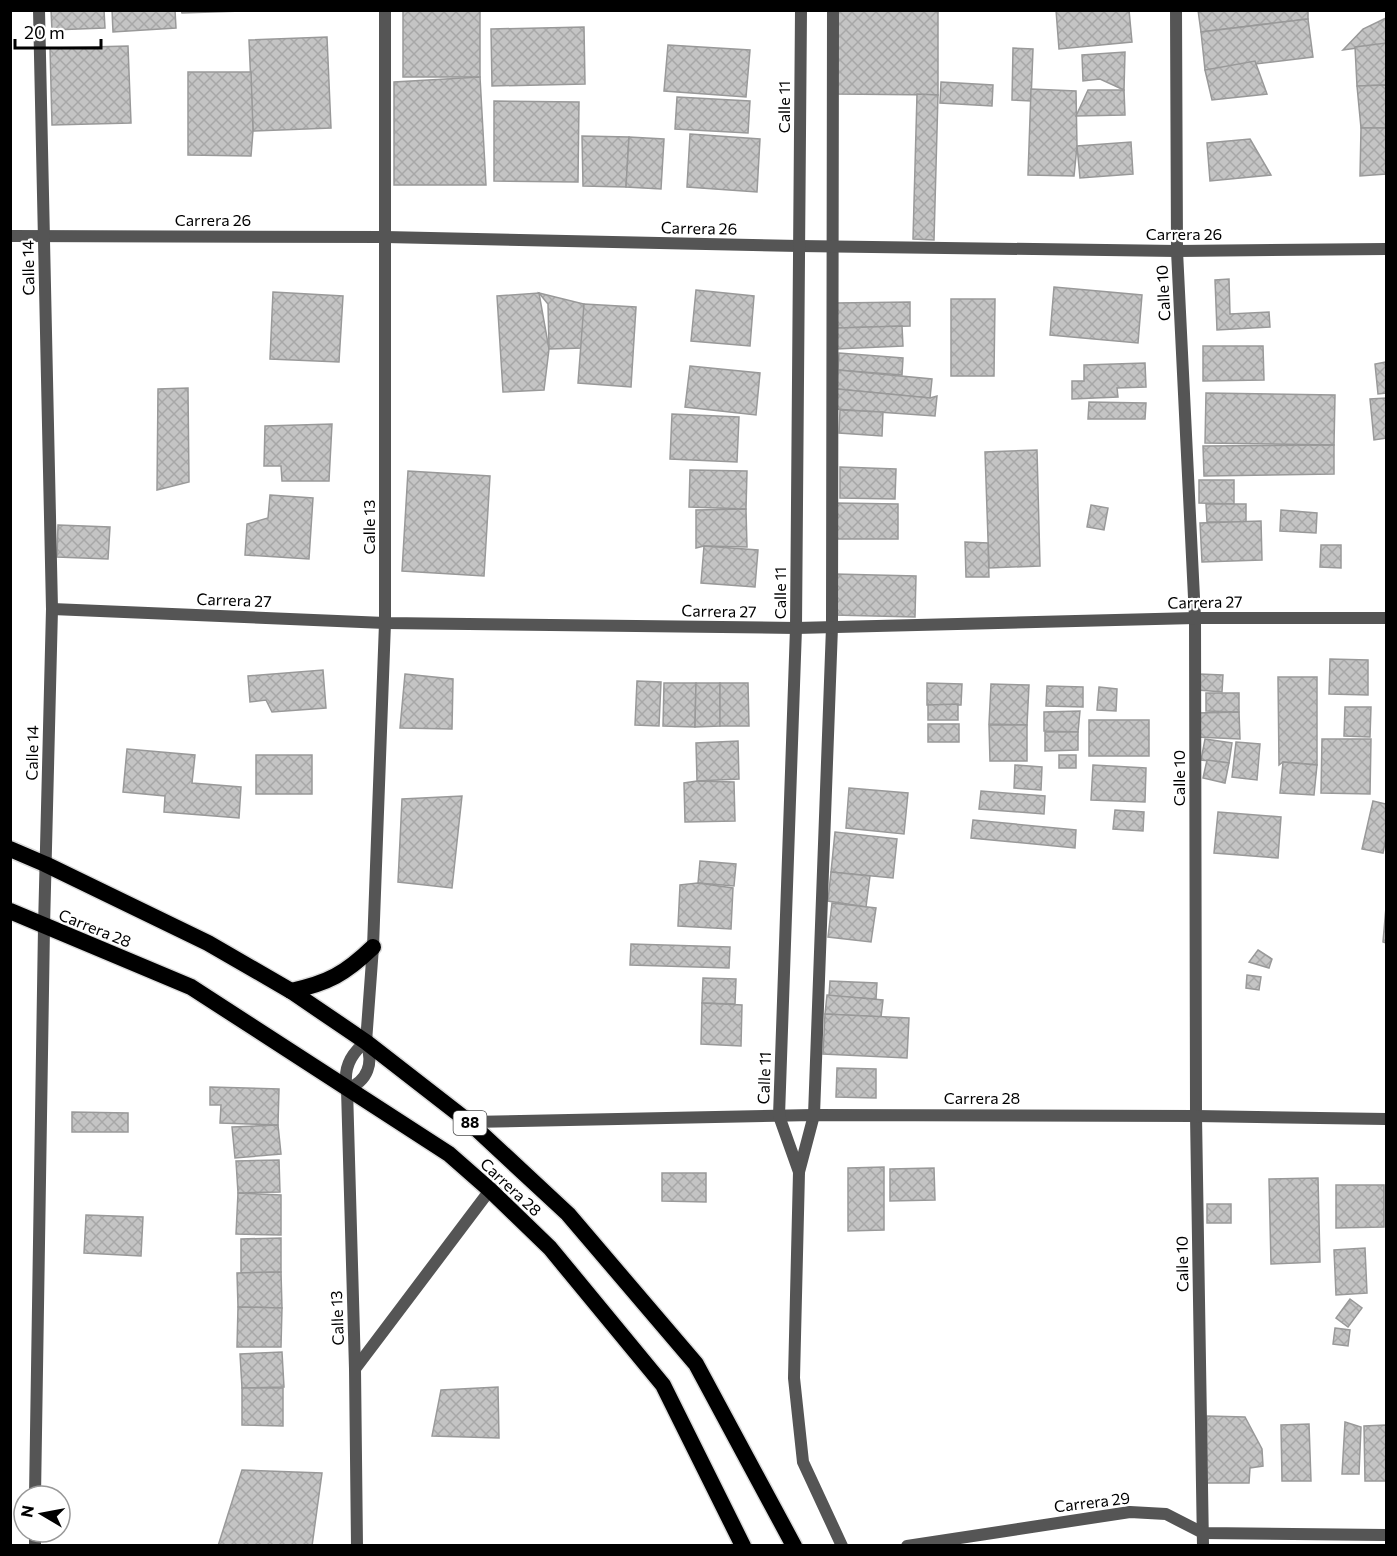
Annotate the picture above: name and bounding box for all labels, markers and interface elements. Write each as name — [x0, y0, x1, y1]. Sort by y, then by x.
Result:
scale bar — [15, 12, 100, 50]
text: 20 m — [24, 21, 65, 43]
street label: Calle 11 — [774, 81, 793, 133]
street label: Carrera 26 — [175, 210, 251, 229]
street label: Carrera 26 — [661, 217, 737, 238]
street label: Carrera 26 — [1146, 224, 1222, 243]
street label: Calle 14 — [18, 240, 37, 296]
street label: Calle 10 — [1152, 264, 1173, 322]
street label: Calle 13 — [359, 500, 378, 554]
street label: Calle 11 — [770, 567, 789, 619]
street label: Carrera 27 — [196, 589, 272, 610]
street label: Carrera 27 — [1167, 591, 1243, 612]
street label: Carrera 27 — [681, 600, 757, 621]
street label: Calle 14 — [22, 725, 41, 781]
street label: Calle 10 — [1169, 750, 1188, 806]
street label: Carrera 28 — [56, 904, 134, 951]
street label: Calle 11 — [753, 1051, 774, 1105]
street label: Carrera 28 — [944, 1088, 1020, 1107]
road number: 88 — [454, 1111, 486, 1135]
street label: Carrera 28 — [477, 1154, 546, 1220]
street label: Calle 10 — [1172, 1236, 1191, 1292]
street label: Calle 13 — [326, 1290, 347, 1346]
north arrow — [12, 1484, 72, 1544]
street label: Carrera 29 — [1053, 1487, 1131, 1516]
text: N — [16, 1504, 37, 1519]

